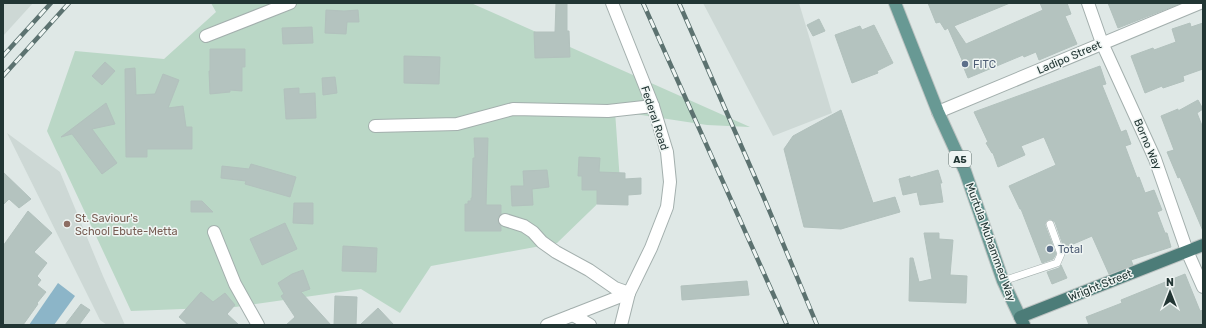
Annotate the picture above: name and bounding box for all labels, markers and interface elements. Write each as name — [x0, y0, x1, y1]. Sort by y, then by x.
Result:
street label: Ladipo Street — [1035, 38, 1104, 77]
place label: FITC — [973, 58, 996, 71]
marker: FITC — [960, 59, 970, 69]
street label: Federal Road — [638, 84, 671, 152]
street label: Borno Way — [1131, 117, 1164, 172]
road number: A5 — [949, 151, 971, 167]
street label: Murtula Muhammed Way — [963, 181, 1018, 303]
place label: St. Saviour's School Ebute-Metta — [75, 212, 178, 238]
marker: St. Saviour's School Ebute-Metta — [62, 219, 72, 229]
place label: Total — [1058, 243, 1083, 256]
marker: Total — [1045, 244, 1055, 254]
street label: Wright Street — [1066, 267, 1135, 304]
north arrow — [1150, 272, 1190, 312]
text: N — [1166, 276, 1174, 289]

